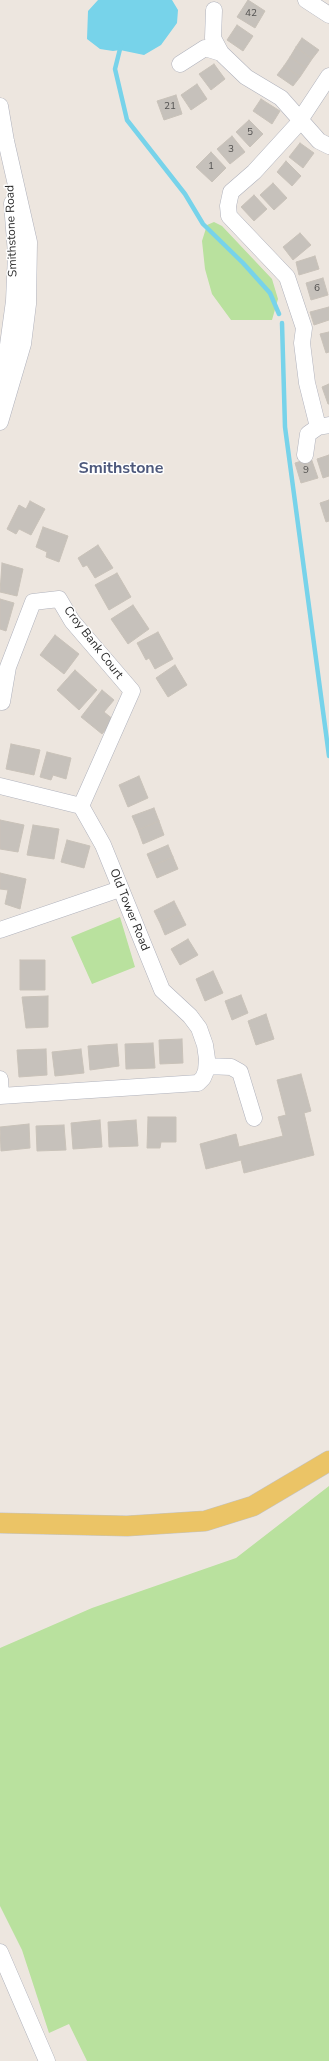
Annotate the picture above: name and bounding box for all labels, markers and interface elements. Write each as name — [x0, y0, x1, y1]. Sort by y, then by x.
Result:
house number: 42 — [245, 8, 257, 20]
house number: 21 — [164, 101, 176, 113]
house number: 5 — [247, 127, 253, 139]
house number: 3 — [228, 144, 234, 156]
house number: 1 — [208, 161, 214, 173]
street label: Smithstone Road — [3, 185, 21, 277]
house number: 6 — [314, 283, 320, 295]
district label: Smithstone — [79, 459, 163, 479]
house number: 9 — [303, 465, 309, 477]
street label: Croy Bank Court — [60, 604, 126, 682]
street label: Old Tower Road — [106, 867, 152, 953]

